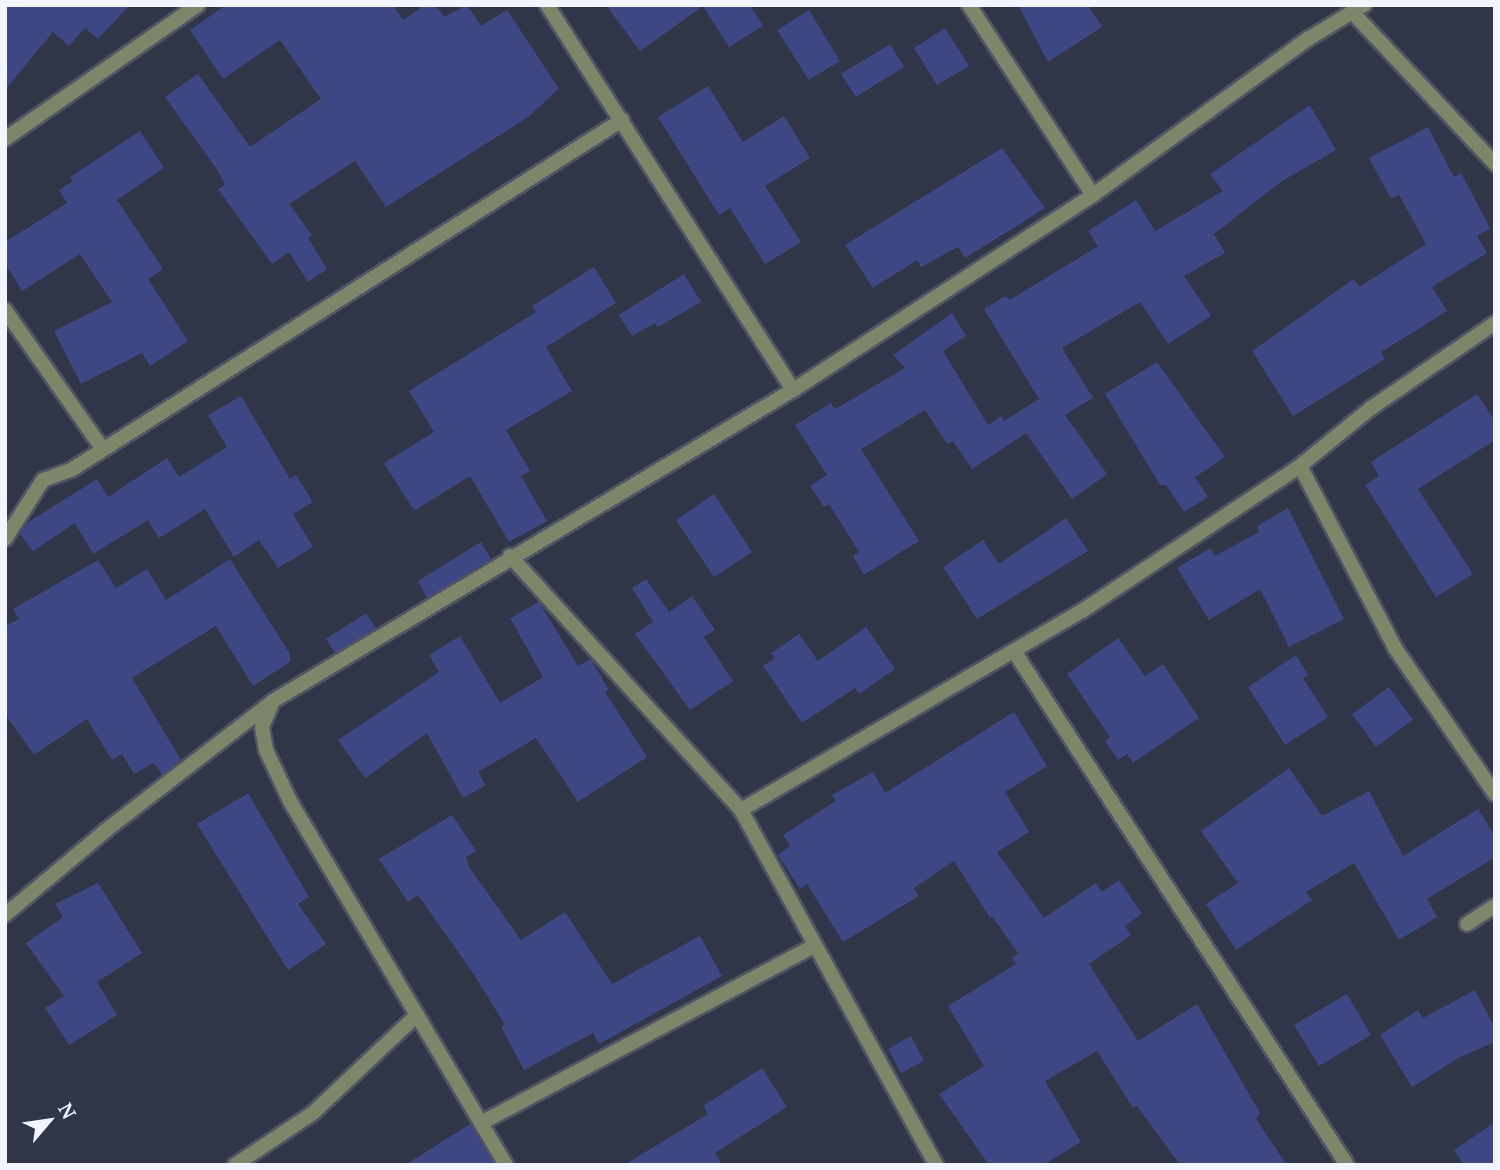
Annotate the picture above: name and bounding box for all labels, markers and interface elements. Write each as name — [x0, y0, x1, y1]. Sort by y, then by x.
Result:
north arrow — [14, 1086, 84, 1156]
text: N — [52, 1098, 82, 1124]

